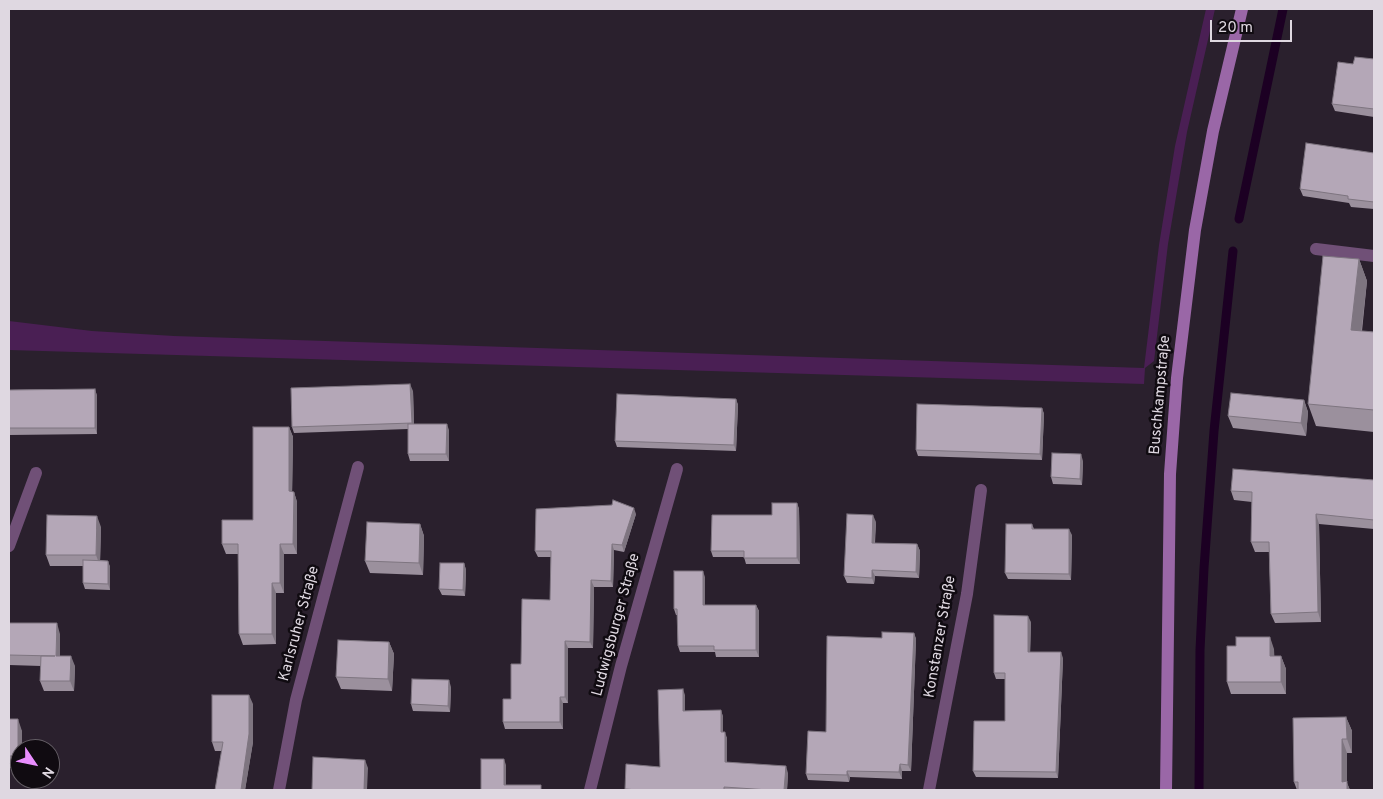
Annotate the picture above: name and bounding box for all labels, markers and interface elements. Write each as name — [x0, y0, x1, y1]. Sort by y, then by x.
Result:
scale bar — [1213, 10, 1296, 42]
text: 20 m — [1218, 19, 1253, 38]
street label: Buschkampstraße — [1147, 335, 1175, 455]
street label: Ludwigsburger Straße — [589, 552, 645, 698]
street label: Karlsruher Straße — [276, 564, 324, 684]
street label: Konstanzer Straße — [921, 574, 961, 700]
north arrow — [10, 739, 60, 789]
text: N — [37, 763, 57, 781]

